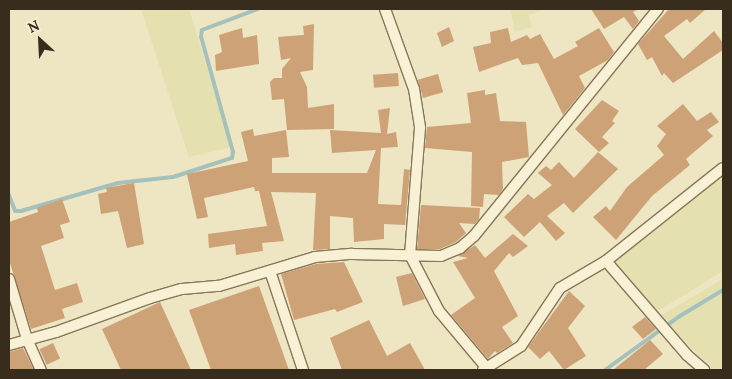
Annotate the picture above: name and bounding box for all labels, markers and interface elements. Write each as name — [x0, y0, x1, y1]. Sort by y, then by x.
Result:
north arrow — [15, 15, 65, 65]
text: N — [25, 16, 42, 37]

